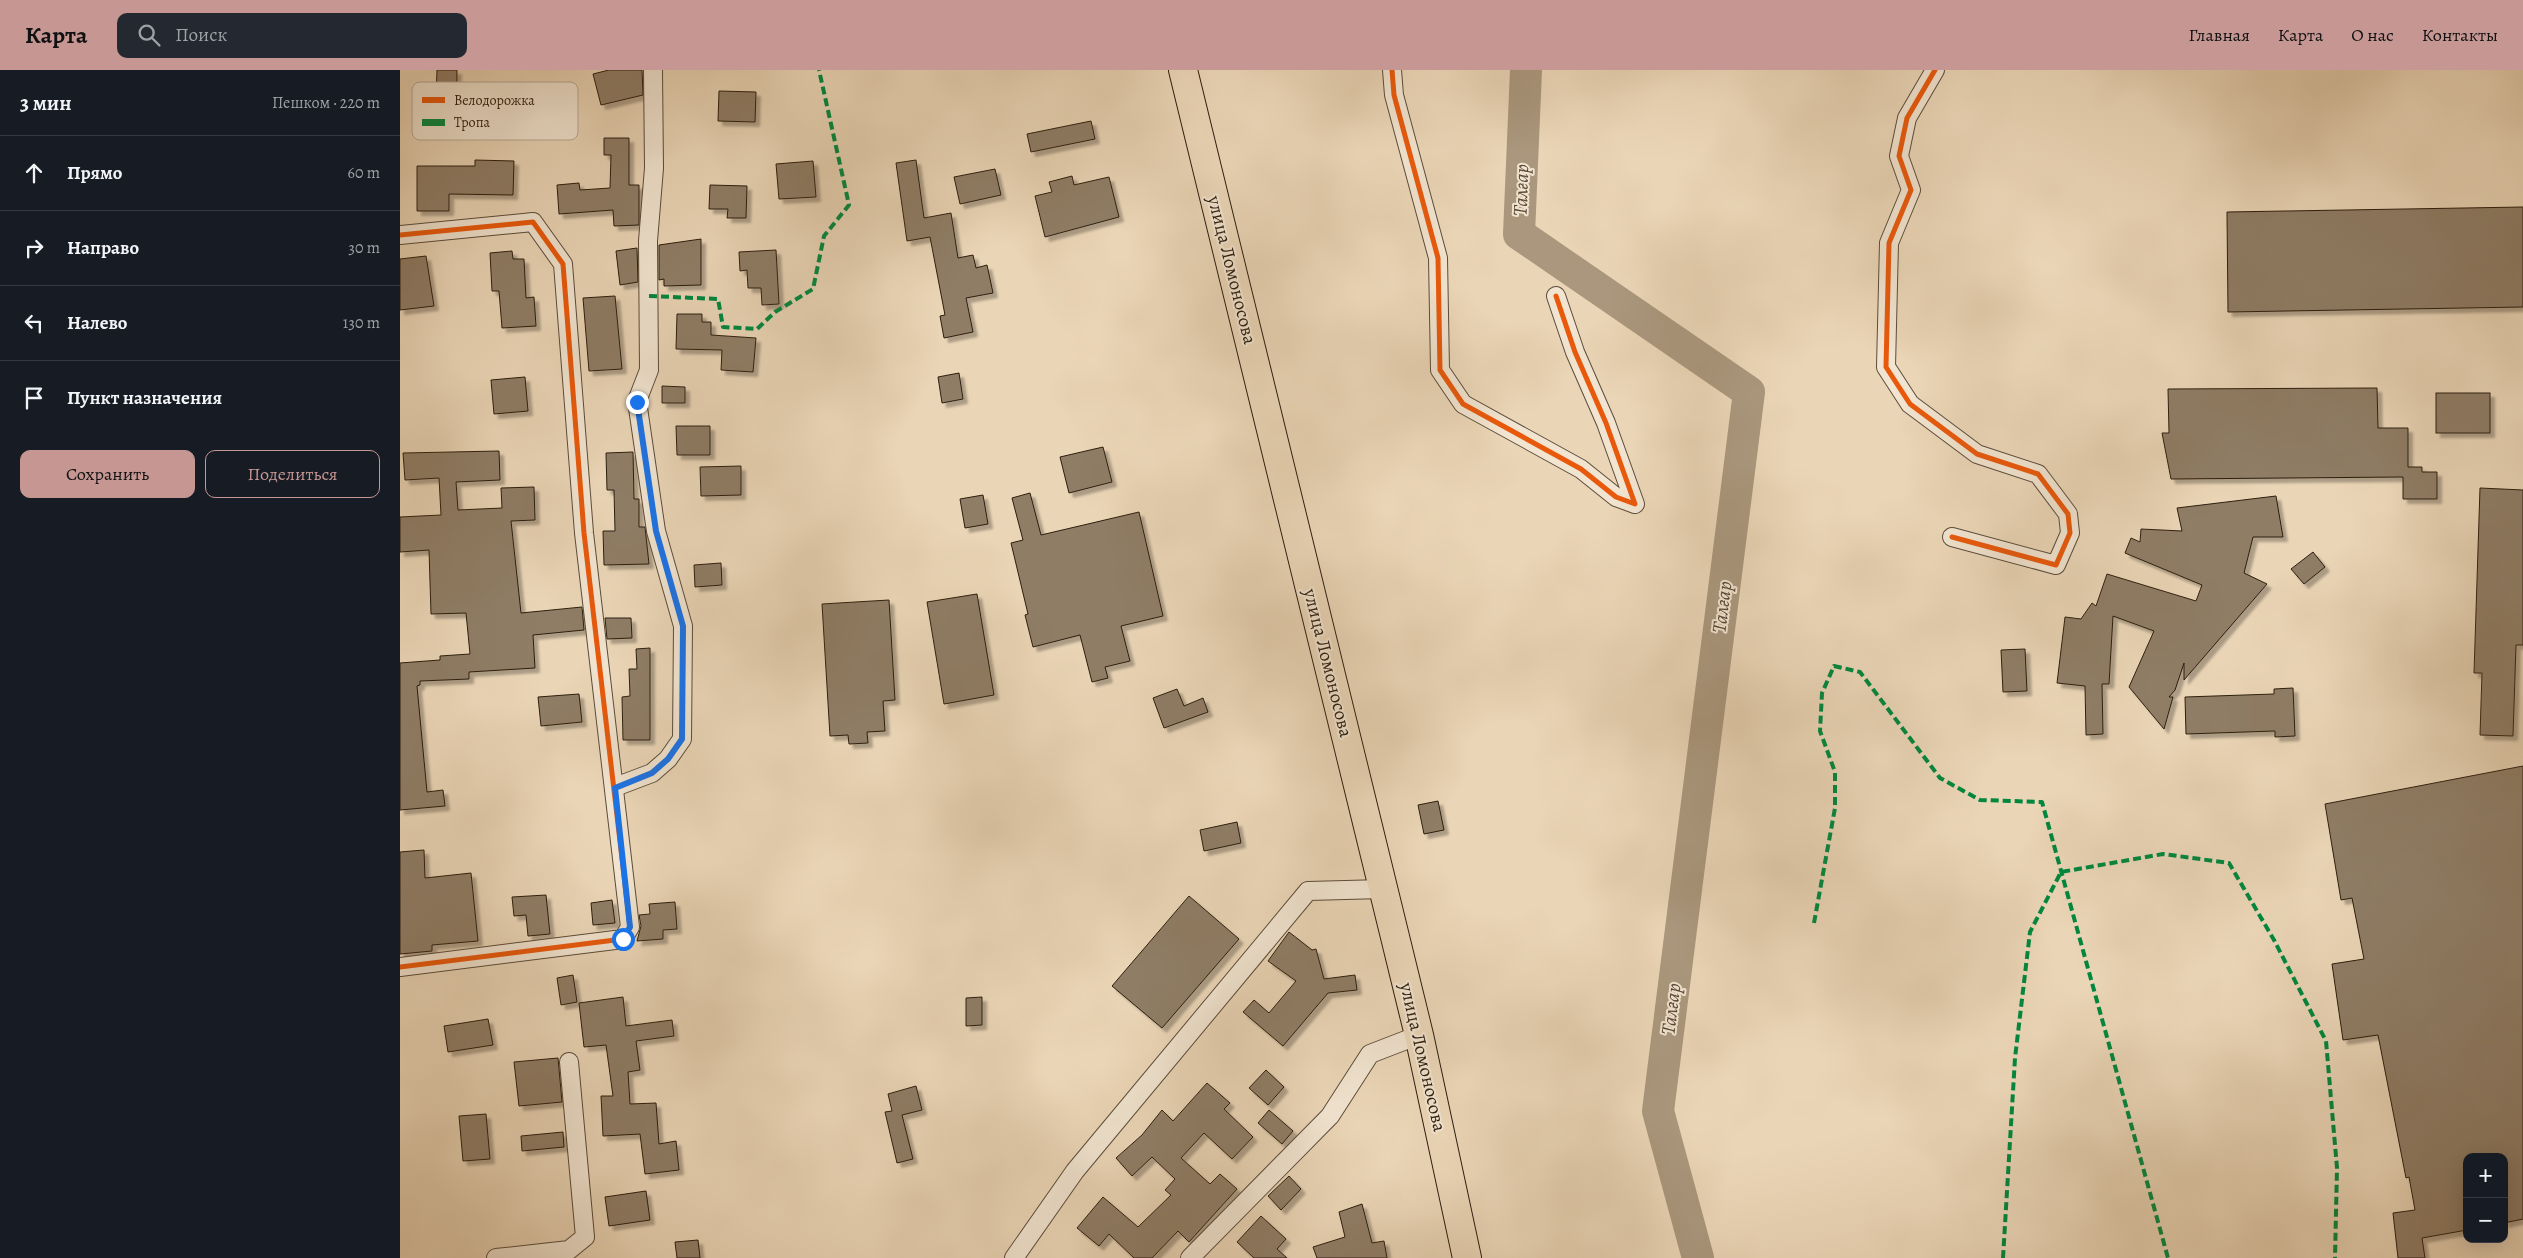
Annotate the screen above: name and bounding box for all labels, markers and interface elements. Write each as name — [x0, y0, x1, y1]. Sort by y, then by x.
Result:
search box — [117, 13, 467, 58]
text: Карта — [25, 19, 87, 51]
icon: search — [135, 21, 163, 49]
text: Поиск — [175, 22, 227, 48]
text: Главная — [2189, 23, 2250, 47]
text: Карта — [2278, 23, 2323, 47]
text: О нас — [2351, 23, 2394, 47]
text: Контакты — [2422, 23, 2498, 47]
legend — [412, 82, 578, 140]
text: 3 мин — [20, 89, 72, 117]
text: Велодорожка — [454, 91, 535, 110]
text: Пешком · 220 m — [272, 92, 380, 114]
text: Тропа — [454, 113, 491, 132]
icon: ahead — [20, 159, 48, 187]
text: Прямо — [67, 160, 122, 186]
text: 60 m — [348, 162, 380, 184]
water label: Талғар — [1507, 164, 1535, 216]
street label: улица Ломоносова — [1201, 192, 1263, 347]
icon: right — [20, 234, 48, 262]
text: Направо — [67, 235, 139, 261]
text: 30 m — [348, 237, 380, 259]
icon: left — [20, 309, 48, 337]
text: Налево — [67, 310, 127, 336]
text: 130 m — [343, 312, 380, 334]
icon: arrive — [20, 384, 48, 412]
text: Пункт назначения — [67, 385, 222, 411]
route end — [626, 391, 649, 414]
button: Сохранить — [20, 450, 195, 498]
button: Поделиться — [205, 450, 380, 498]
water label: Талғар — [1705, 580, 1739, 634]
street label: улица Ломоносова — [1297, 585, 1359, 740]
route start — [612, 928, 635, 951]
street label: улица Ломоносова — [1393, 979, 1453, 1134]
water label: Талғар — [1654, 982, 1688, 1036]
map controls — [2463, 1153, 2508, 1243]
button: + — [2463, 1153, 2508, 1198]
button: − — [2463, 1198, 2508, 1243]

